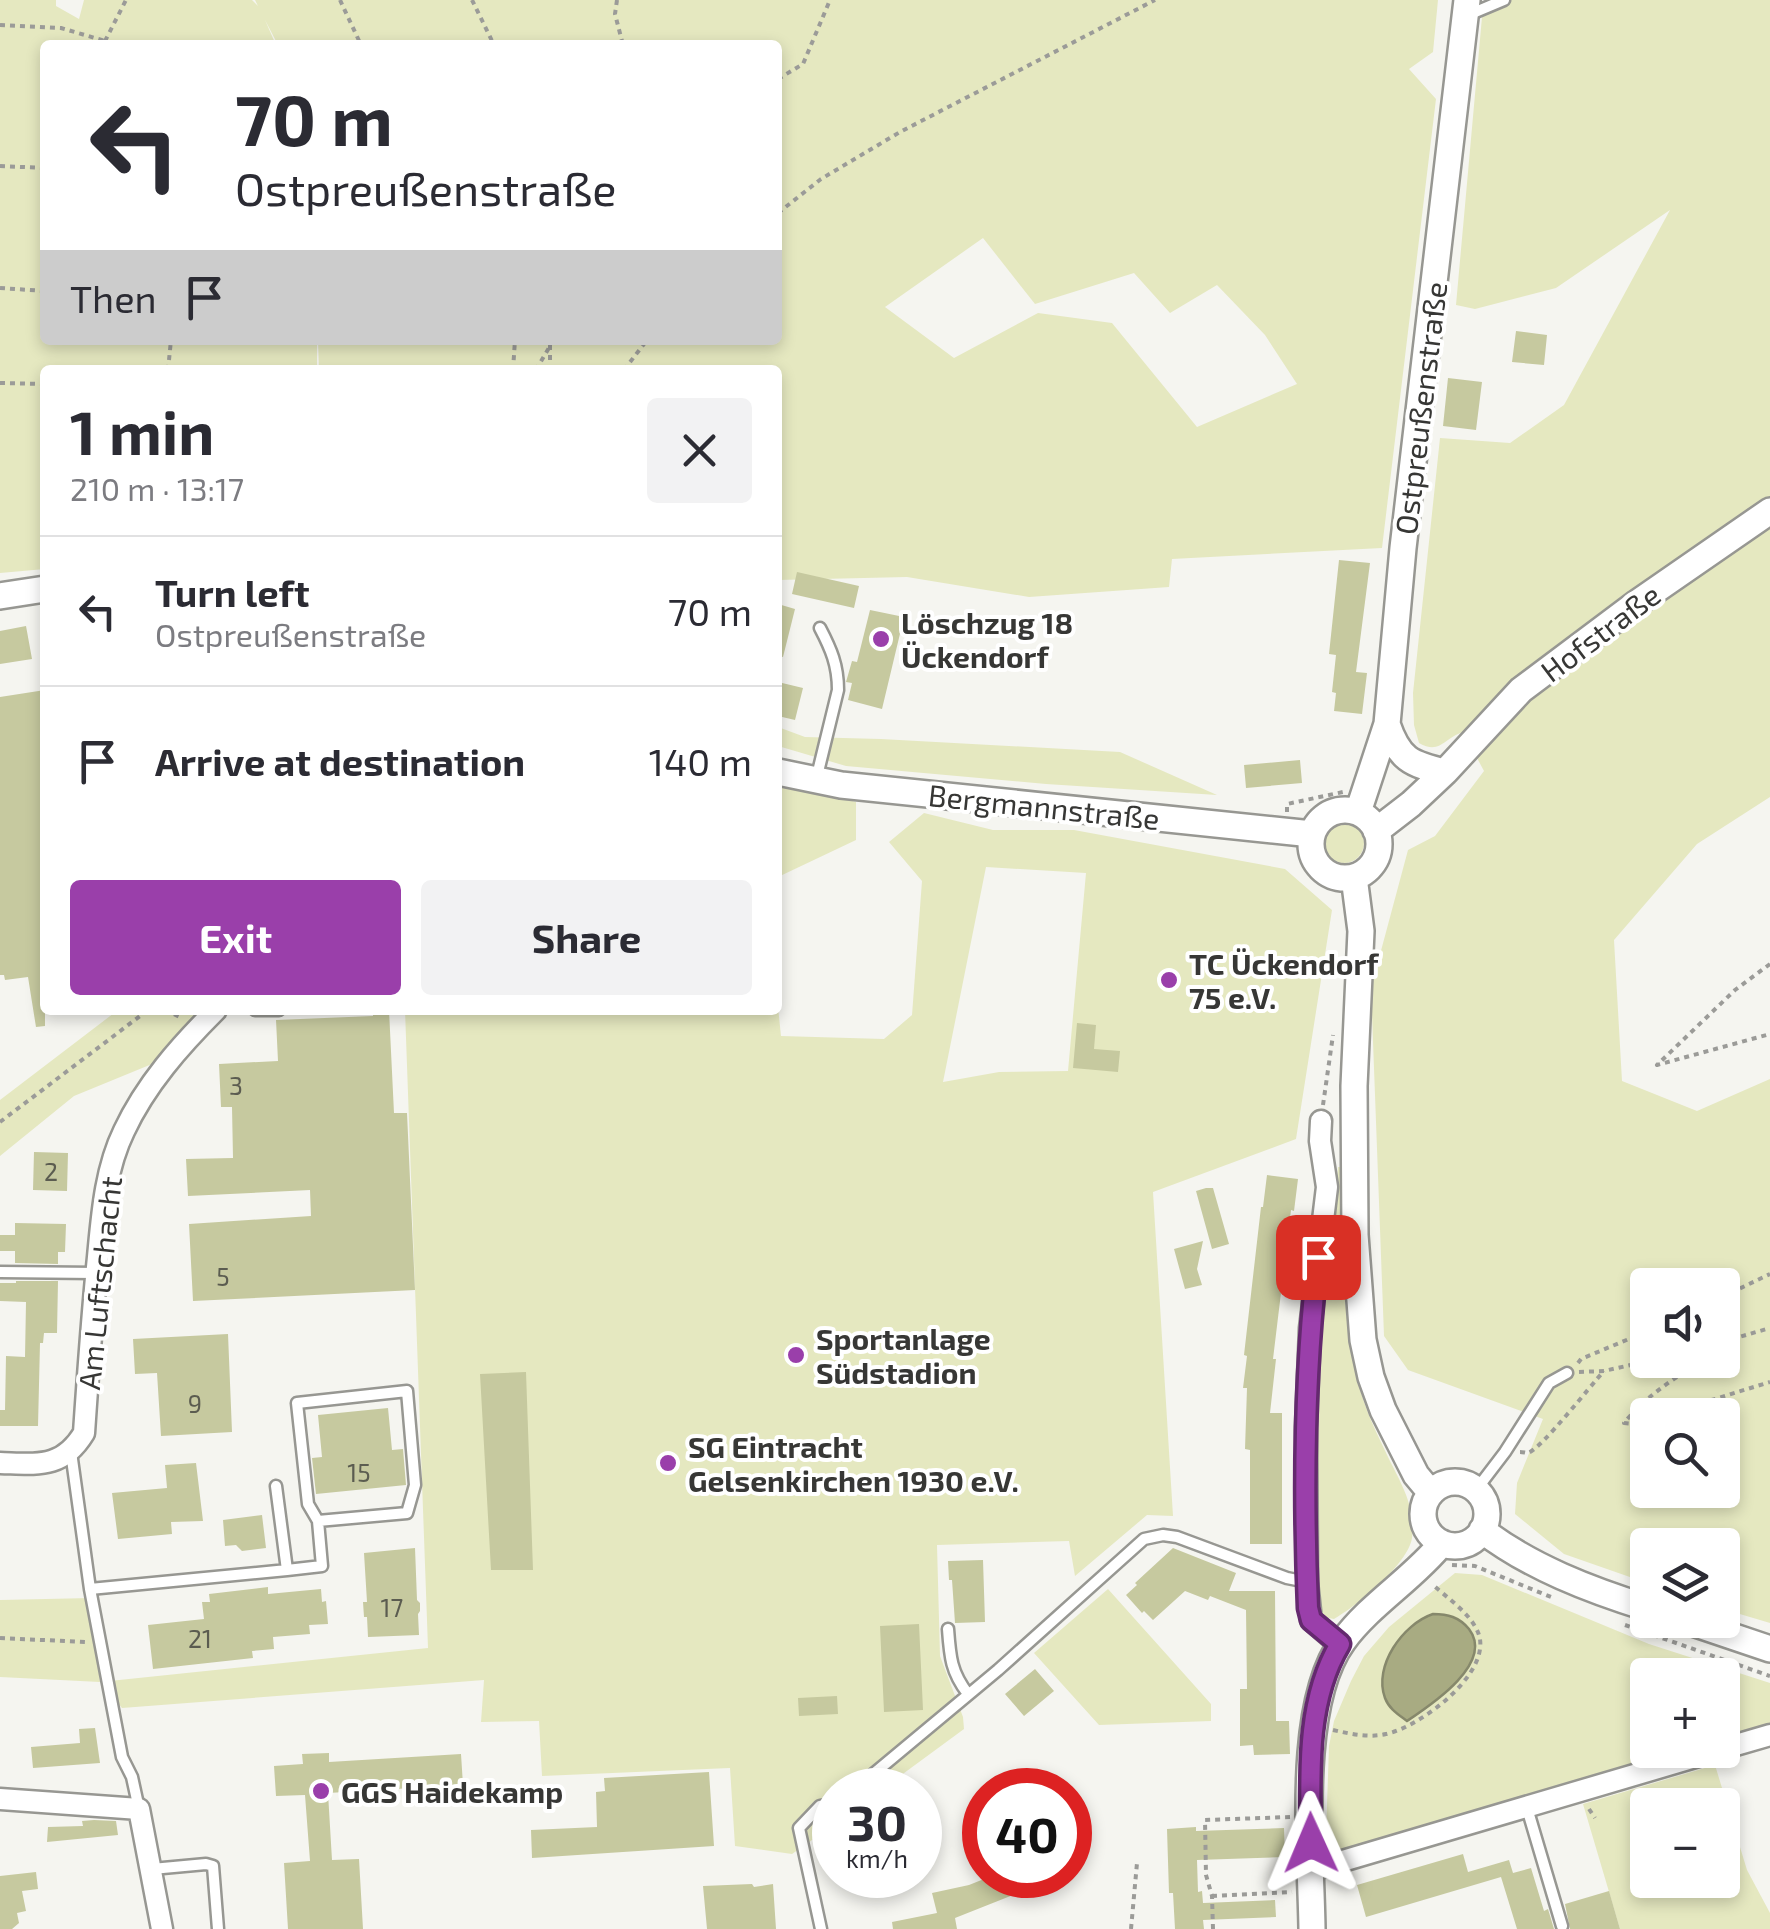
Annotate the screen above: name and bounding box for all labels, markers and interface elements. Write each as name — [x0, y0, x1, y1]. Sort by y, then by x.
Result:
text: 70 m — [235, 76, 393, 160]
icon: left — [70, 80, 200, 210]
text: Ostpreußenstraße — [235, 161, 616, 215]
icon: arrive — [177, 270, 232, 325]
text: Then — [70, 275, 157, 321]
street label: Ostpreußenstraße — [1387, 280, 1453, 536]
text: 1 min — [70, 395, 214, 467]
button: close — [647, 398, 752, 503]
text: 210 m · 13:17 — [70, 469, 244, 507]
text: Turn left — [155, 569, 310, 615]
street label: Hofstraße — [1533, 576, 1667, 688]
icon: left — [70, 584, 125, 639]
text: 70 m — [668, 588, 752, 634]
place label: Löschzug 18 Ückendorf — [901, 604, 1073, 674]
text: Ostpreußenstraße — [155, 615, 426, 653]
marker: Löschzug 18 Ückendorf — [870, 628, 892, 650]
icon: arrive — [70, 734, 125, 789]
text: Arrive at destination — [155, 738, 525, 784]
text: 140 m — [649, 738, 752, 784]
street label: Bergmannstraße — [927, 776, 1161, 836]
button: Exit — [70, 880, 401, 995]
button: Share — [421, 880, 752, 995]
place label: TC Ückendorf 75 e.V. — [1189, 945, 1379, 1015]
marker: TC Ückendorf 75 e.V. — [1158, 969, 1180, 991]
house number: 3 — [229, 1070, 243, 1100]
house number: 2 — [44, 1156, 58, 1186]
street label: Am Luftschacht — [70, 1175, 128, 1391]
pin — [1276, 1215, 1361, 1300]
icon: arrive — [1291, 1230, 1346, 1285]
house number: 5 — [216, 1261, 230, 1291]
map controls — [1630, 1268, 1740, 1898]
button: sound — [1630, 1268, 1740, 1378]
place label: Sportanlage Südstadion — [816, 1320, 991, 1390]
marker: Sportanlage Südstadion — [785, 1344, 807, 1366]
house number: 9 — [188, 1388, 202, 1418]
button: search — [1630, 1398, 1740, 1508]
place label: SG Eintracht Gelsenkirchen 1930 e.V. — [688, 1428, 1019, 1498]
marker: SG Eintracht Gelsenkirchen 1930 e.V. — [657, 1452, 679, 1474]
house number: 15 — [347, 1457, 371, 1487]
button: layers — [1630, 1528, 1740, 1638]
house number: 17 — [381, 1592, 404, 1622]
house number: 21 — [188, 1623, 212, 1653]
button: + — [1630, 1658, 1740, 1768]
speed limit sign: 40 — [962, 1768, 1092, 1898]
place label: GGS Haidekamp — [341, 1773, 563, 1809]
marker: GGS Haidekamp — [310, 1780, 332, 1802]
button: − — [1630, 1788, 1740, 1898]
text: 30 — [847, 1791, 907, 1851]
position arrow — [1259, 1791, 1363, 1895]
text: km/h — [846, 1843, 908, 1873]

